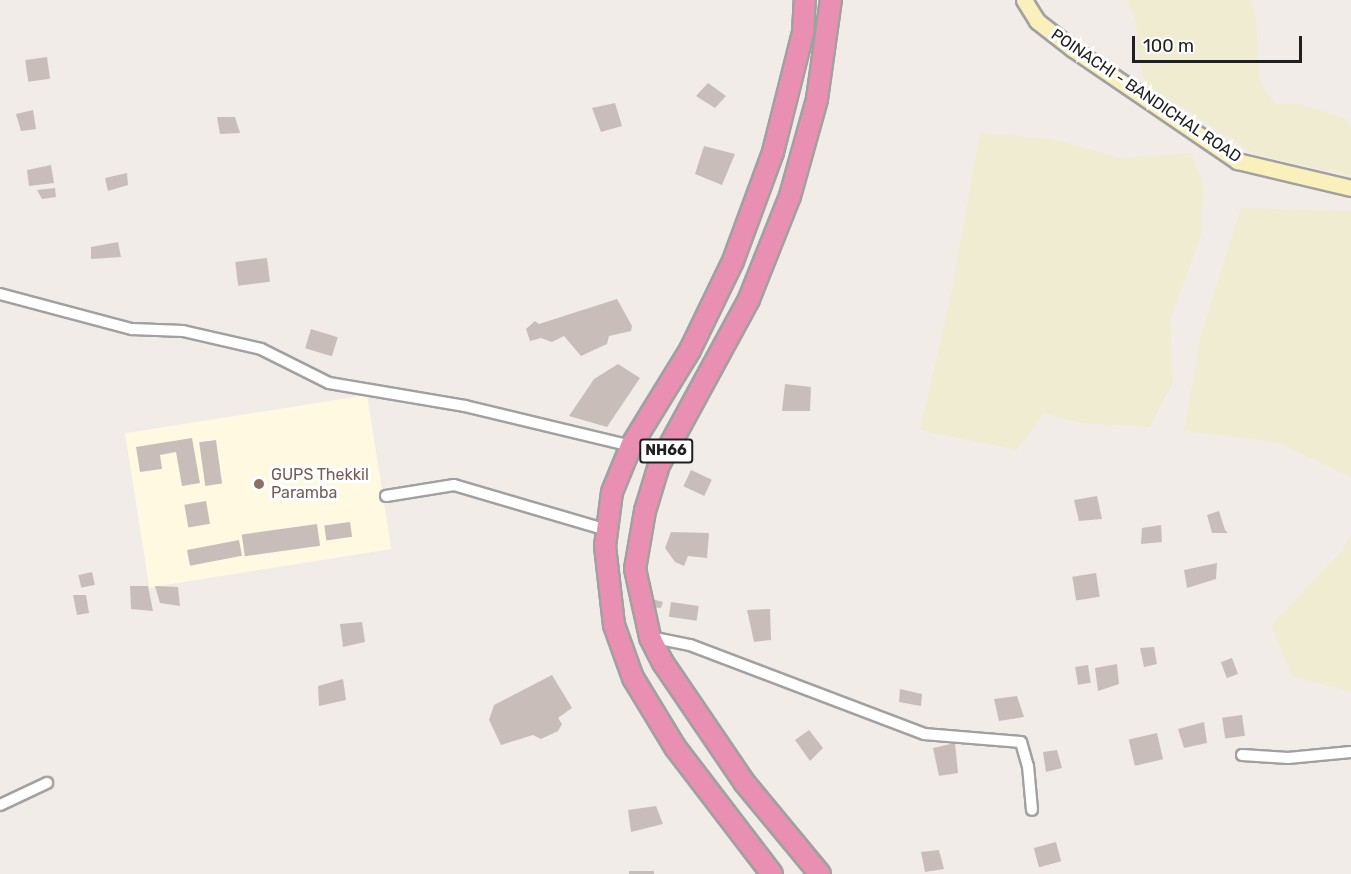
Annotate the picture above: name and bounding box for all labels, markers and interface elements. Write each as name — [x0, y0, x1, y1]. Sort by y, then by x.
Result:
scale bar — [1135, 24, 1304, 62]
street label: POINACHI - BANDICHAL ROAD — [1047, 25, 1245, 167]
text: 100 m — [1143, 35, 1194, 57]
road number: NH66 — [639, 439, 693, 463]
place label: GUPS Thekkil Paramba — [271, 465, 369, 503]
marker: GUPS Thekkil Paramba — [252, 477, 266, 491]

